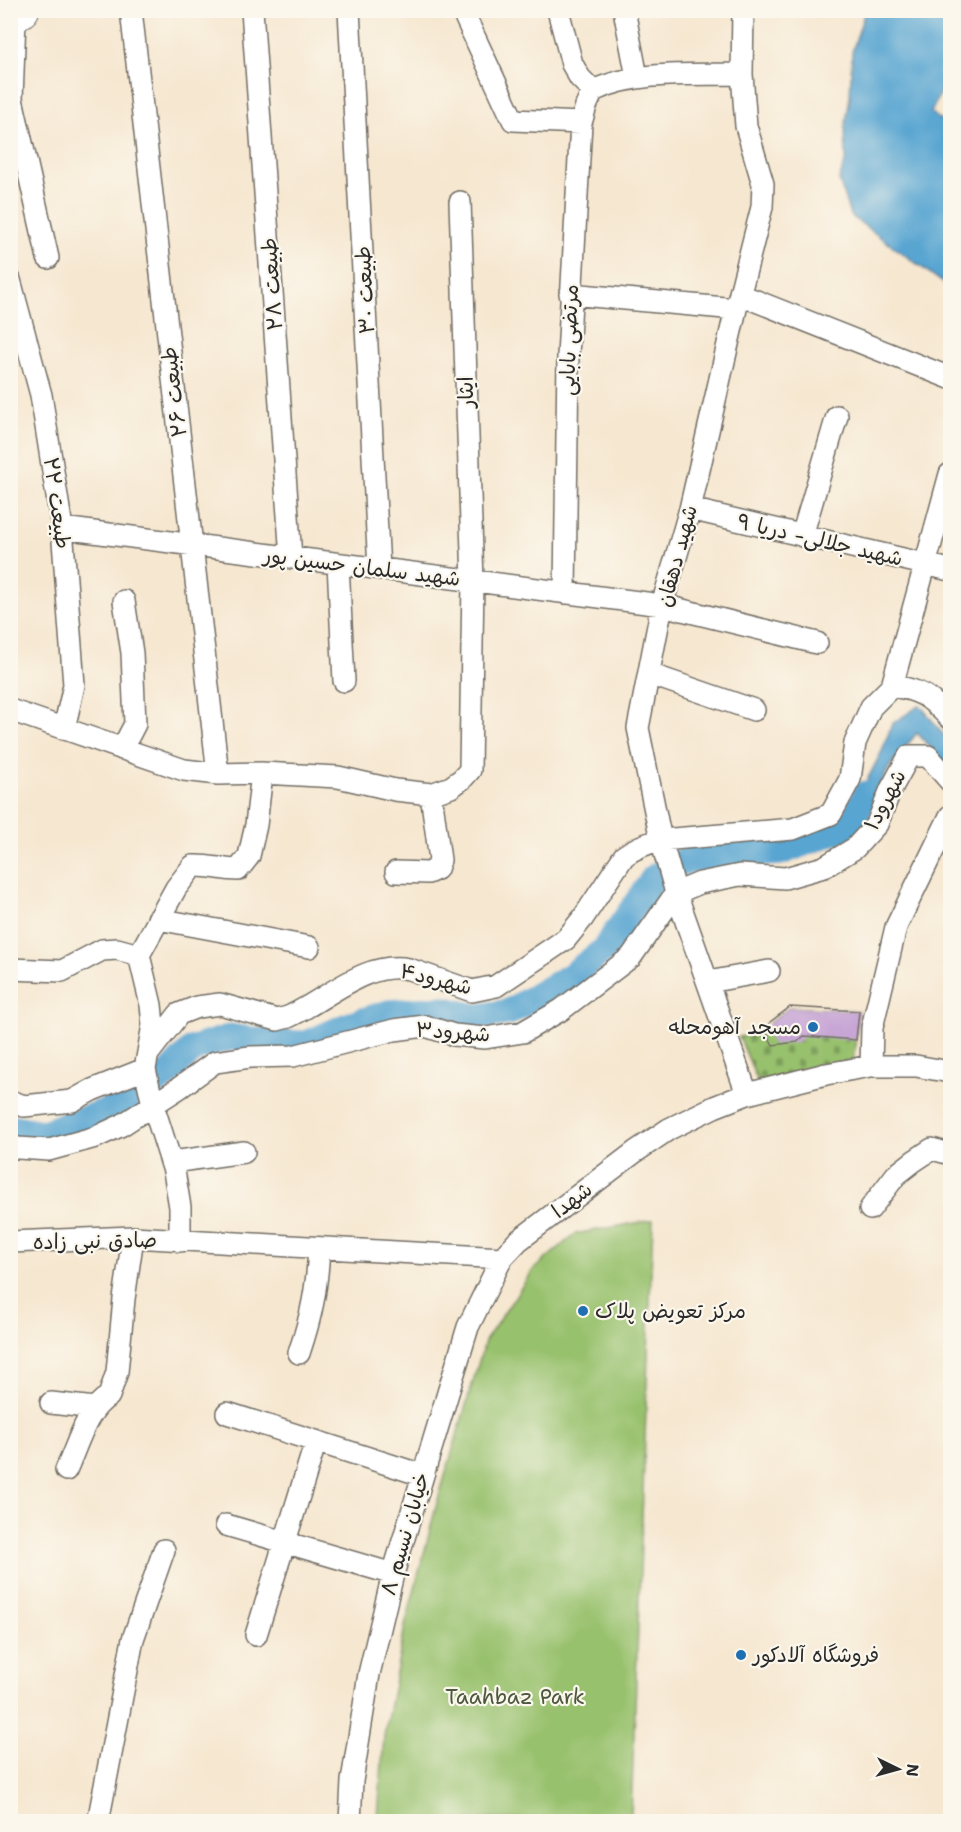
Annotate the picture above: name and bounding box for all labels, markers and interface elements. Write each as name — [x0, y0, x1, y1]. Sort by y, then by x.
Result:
street label: طبیعت ۲۸ — [255, 237, 289, 331]
street label: طبیعت ۳۰ — [349, 245, 381, 335]
street label: مرتضی بابایی — [553, 284, 585, 396]
street label: طبیعت ۲۶ — [155, 345, 193, 439]
street label: ایثار — [451, 376, 481, 410]
street label: طبیعت ۲۲ — [37, 455, 77, 551]
street label: شهید دهقان — [650, 502, 704, 610]
street label: شهید جلالی- دریا ۹ — [734, 507, 906, 573]
street label: شهید سلمان حسین پور — [260, 541, 462, 593]
street label: شهرود۱ — [857, 765, 913, 835]
street label: شهرود۴ — [397, 957, 475, 1001]
place label: مسجد آهومحله — [668, 1013, 801, 1041]
street label: شهرود۳ — [415, 1015, 491, 1049]
marker: مسجد آهومحله — [806, 1020, 820, 1034]
street label: شهدا — [546, 1176, 598, 1224]
street label: صادق نبی زاده — [33, 1226, 157, 1256]
place label: مرکز تعویض پلاک — [595, 1297, 746, 1325]
marker: مرکز تعویض پلاک — [576, 1304, 590, 1318]
street label: خیابان نسیم ۸ — [374, 1469, 438, 1599]
place label: فروشگاه آلادکور — [751, 1641, 879, 1669]
marker: فروشگاه آلادکور — [734, 1648, 748, 1662]
park label: Taahbaz Park — [445, 1683, 585, 1711]
north arrow — [868, 1739, 928, 1799]
text: N — [901, 1763, 923, 1777]

